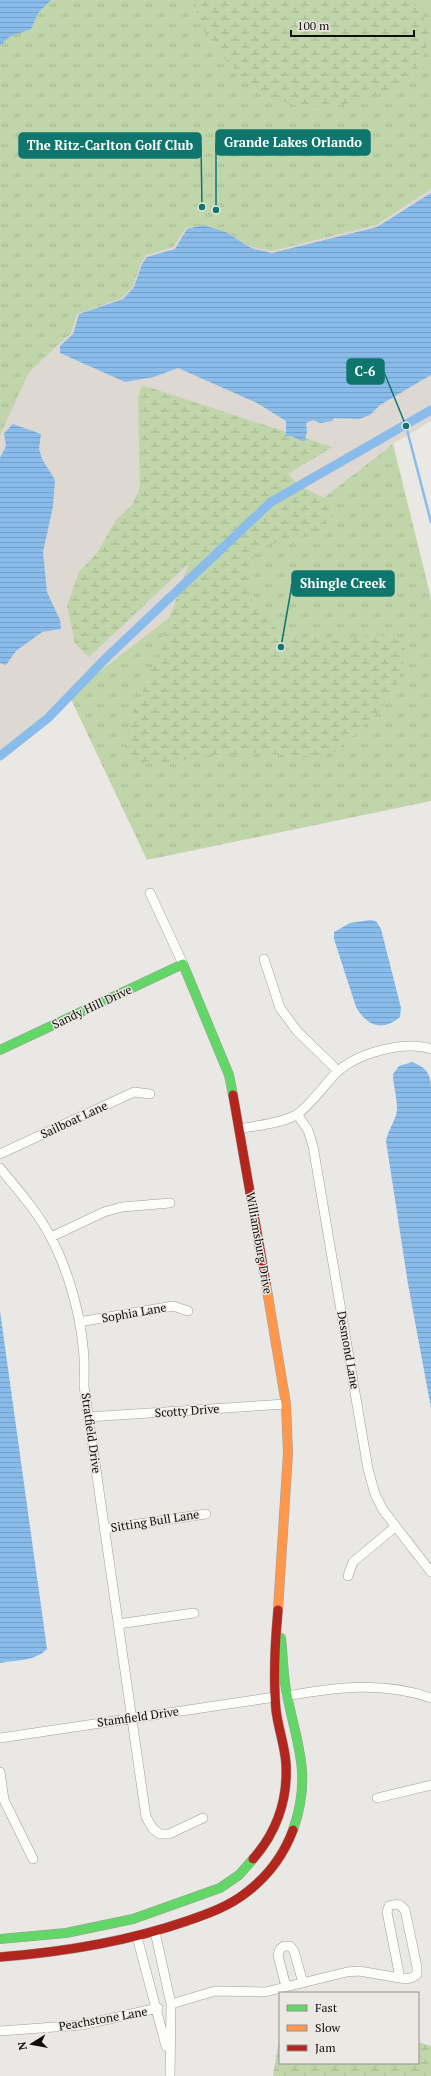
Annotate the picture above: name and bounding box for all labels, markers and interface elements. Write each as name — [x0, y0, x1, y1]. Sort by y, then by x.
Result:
scale bar — [291, 12, 414, 38]
text: 100 m — [297, 18, 330, 33]
callout: Grande Lakes Orlando — [216, 130, 370, 155]
callout: The Ritz-Carlton Golf Club — [19, 133, 201, 158]
text: Grande Lakes Orlando — [224, 133, 362, 151]
text: The Ritz-Carlton Golf Club — [27, 136, 194, 154]
callout: C-6 — [347, 359, 384, 384]
text: C-6 — [355, 362, 375, 380]
callout: Shingle Creek — [292, 571, 394, 596]
text: Shingle Creek — [300, 574, 386, 592]
street label: Sandy Hill Drive — [49, 981, 134, 1032]
street label: Sailboat Lane — [38, 1098, 110, 1142]
street label: Williamsburg Drive — [243, 1191, 276, 1295]
street label: Sophia Lane — [100, 1299, 167, 1326]
street label: Desmond Lane — [334, 1310, 363, 1390]
street label: Stratfield Drive — [78, 1392, 105, 1474]
street label: Scotty Drive — [154, 1401, 220, 1420]
street label: Sitting Bull Lane — [110, 1506, 200, 1535]
street label: Stamfield Drive — [96, 1703, 180, 1730]
legend — [279, 1992, 419, 2064]
text: Fast — [315, 2000, 338, 2015]
street label: Peachstone Lane — [57, 2003, 148, 2034]
text: Slow — [315, 2020, 341, 2035]
north arrow — [12, 2024, 52, 2064]
text: N — [14, 2040, 30, 2051]
text: Jam — [315, 2040, 336, 2055]

